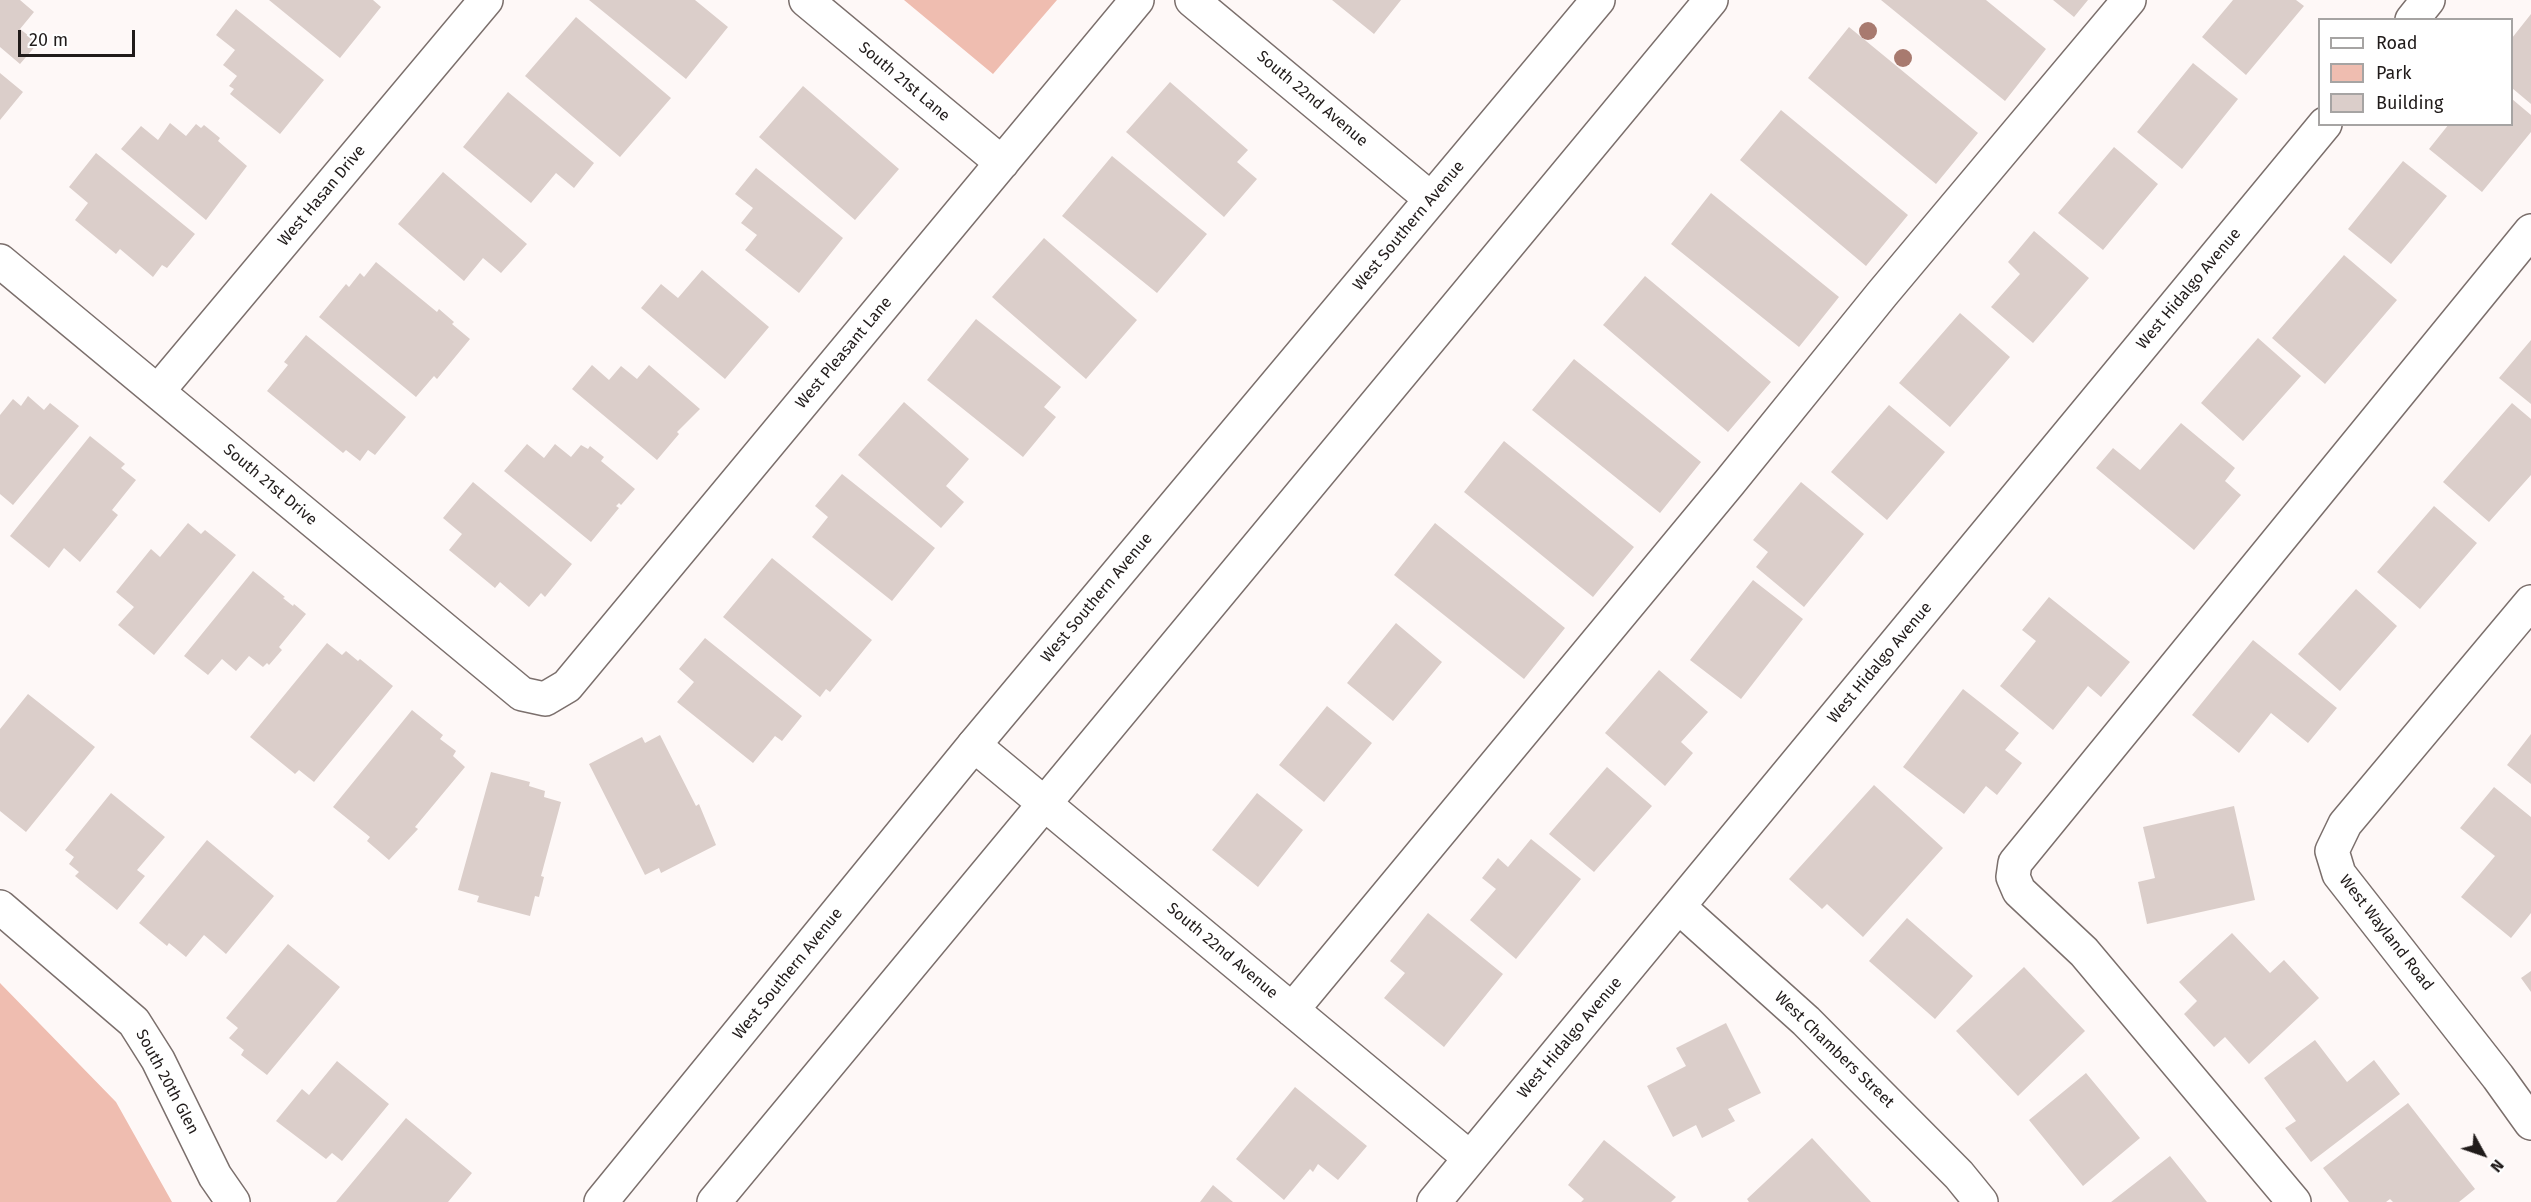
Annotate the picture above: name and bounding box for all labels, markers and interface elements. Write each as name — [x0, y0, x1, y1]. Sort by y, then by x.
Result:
scale bar — [21, 18, 138, 56]
legend — [2318, 18, 2513, 126]
text: 20 m — [29, 29, 68, 51]
text: Road — [2376, 32, 2418, 54]
street label: South 21st Lane — [854, 38, 954, 126]
street label: South 22nd Avenue — [1253, 47, 1371, 151]
text: Park — [2376, 62, 2411, 84]
text: Building — [2376, 92, 2443, 114]
street label: West Hasan Drive — [274, 142, 370, 250]
street label: West Southern Avenue — [1349, 157, 1469, 295]
street label: West Hidalgo Avenue — [2133, 225, 2245, 353]
street label: West Pleasant Lane — [792, 293, 896, 413]
street label: South 21st Drive — [219, 440, 321, 530]
street label: West Southern Avenue — [1037, 529, 1157, 667]
street label: West Hidalgo Avenue — [1824, 599, 1936, 727]
street label: West Wayland Road — [2335, 871, 2437, 995]
street label: South 22nd Avenue — [1163, 899, 1281, 1003]
street label: West Southern Avenue — [729, 904, 847, 1044]
street label: West Hidalgo Avenue — [1514, 974, 1626, 1102]
street label: West Chambers Street — [1770, 988, 1898, 1112]
street label: South 20th Glen — [131, 1026, 203, 1138]
north arrow — [2453, 1124, 2513, 1184]
text: N — [2486, 1156, 2508, 1176]

